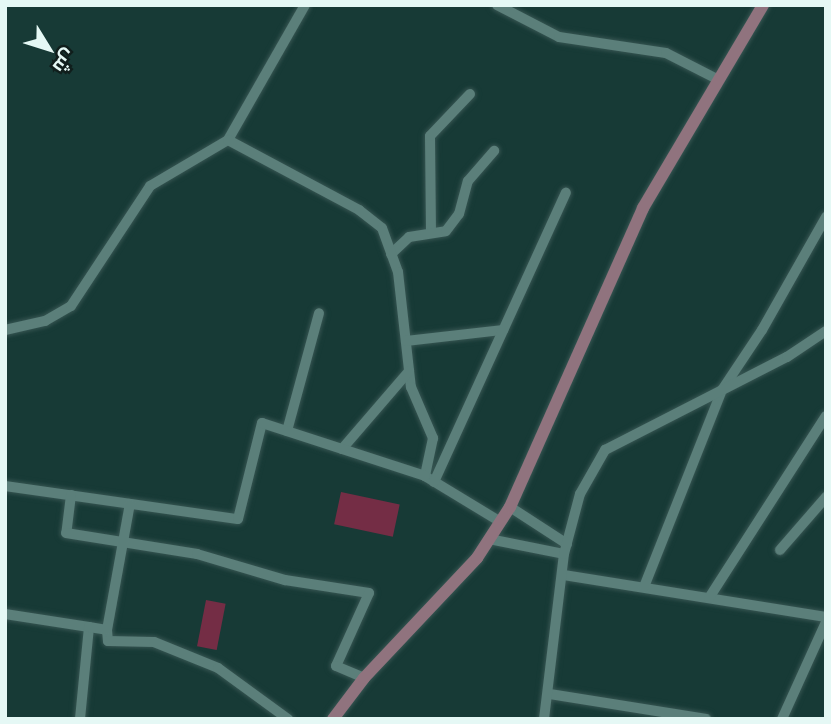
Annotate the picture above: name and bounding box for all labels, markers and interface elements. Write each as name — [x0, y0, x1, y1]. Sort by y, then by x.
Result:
north arrow — [14, 14, 84, 84]
text: ش — [47, 44, 84, 80]

